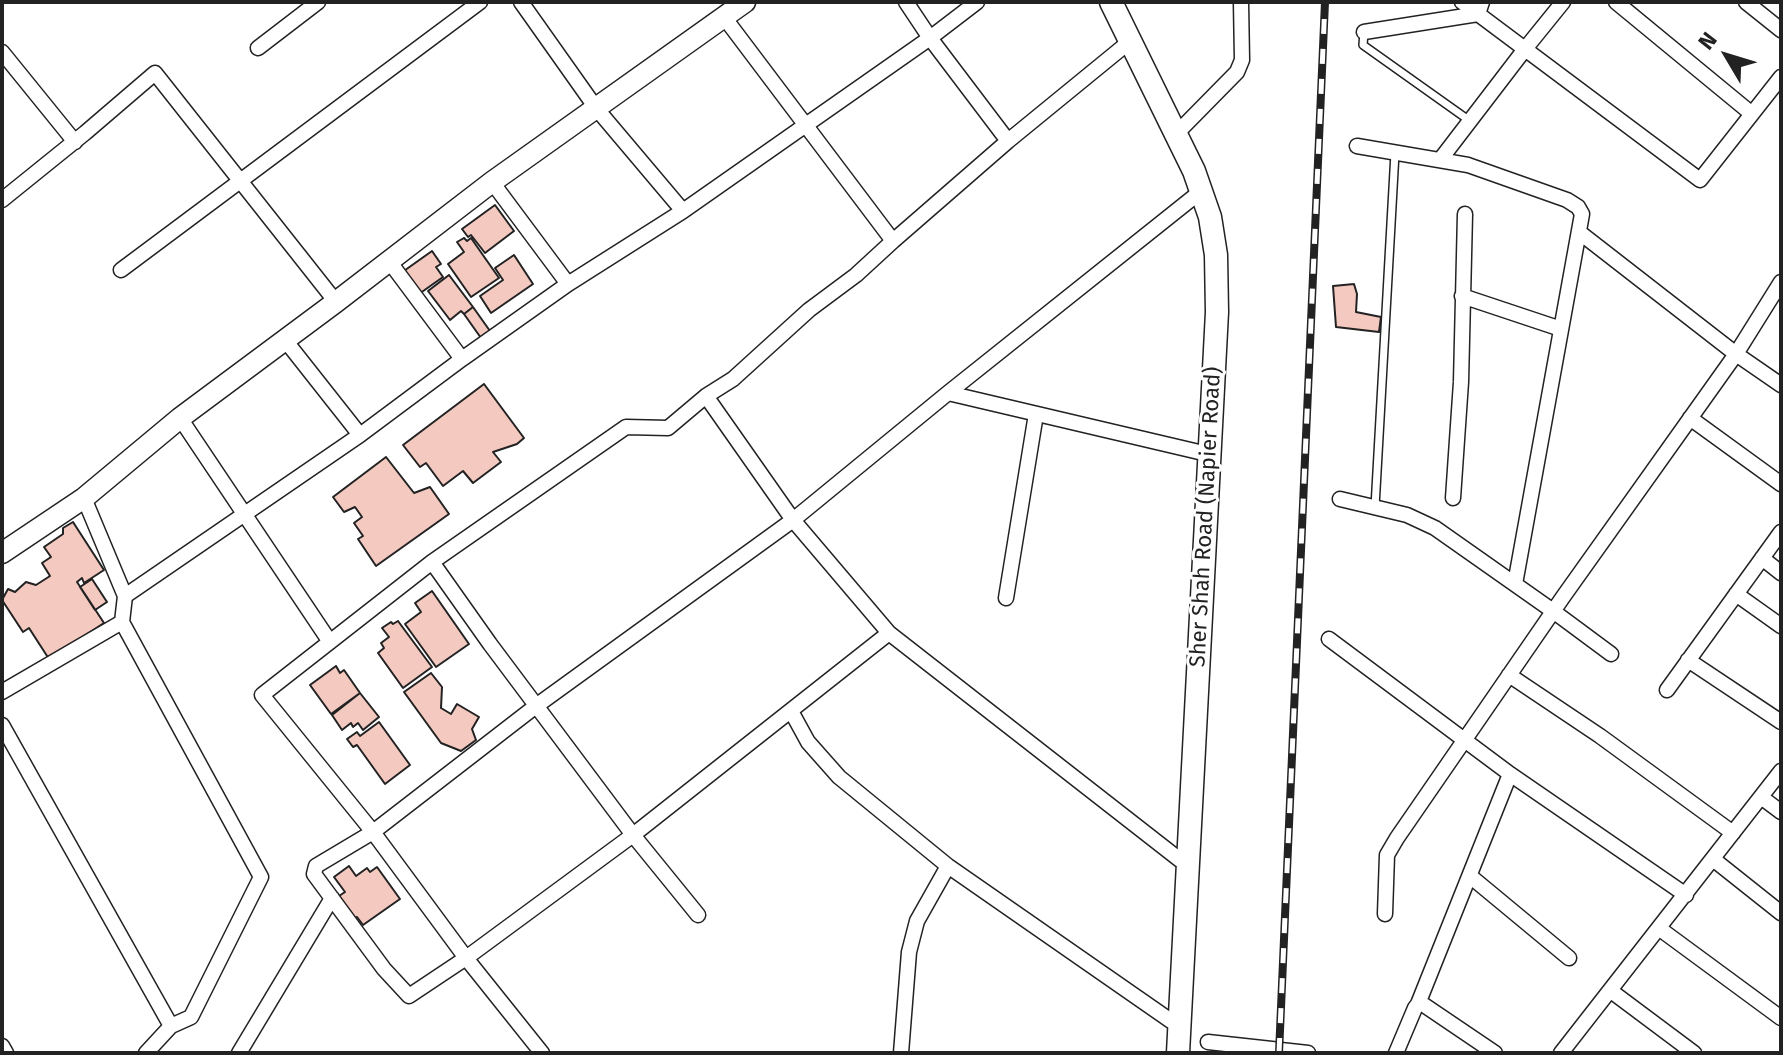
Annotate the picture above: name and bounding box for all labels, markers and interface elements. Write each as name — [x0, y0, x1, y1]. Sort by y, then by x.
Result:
north arrow — [1687, 16, 1767, 96]
text: N — [1693, 27, 1723, 55]
street label: Sher Shah Road (Napier Road) — [1185, 366, 1227, 668]

